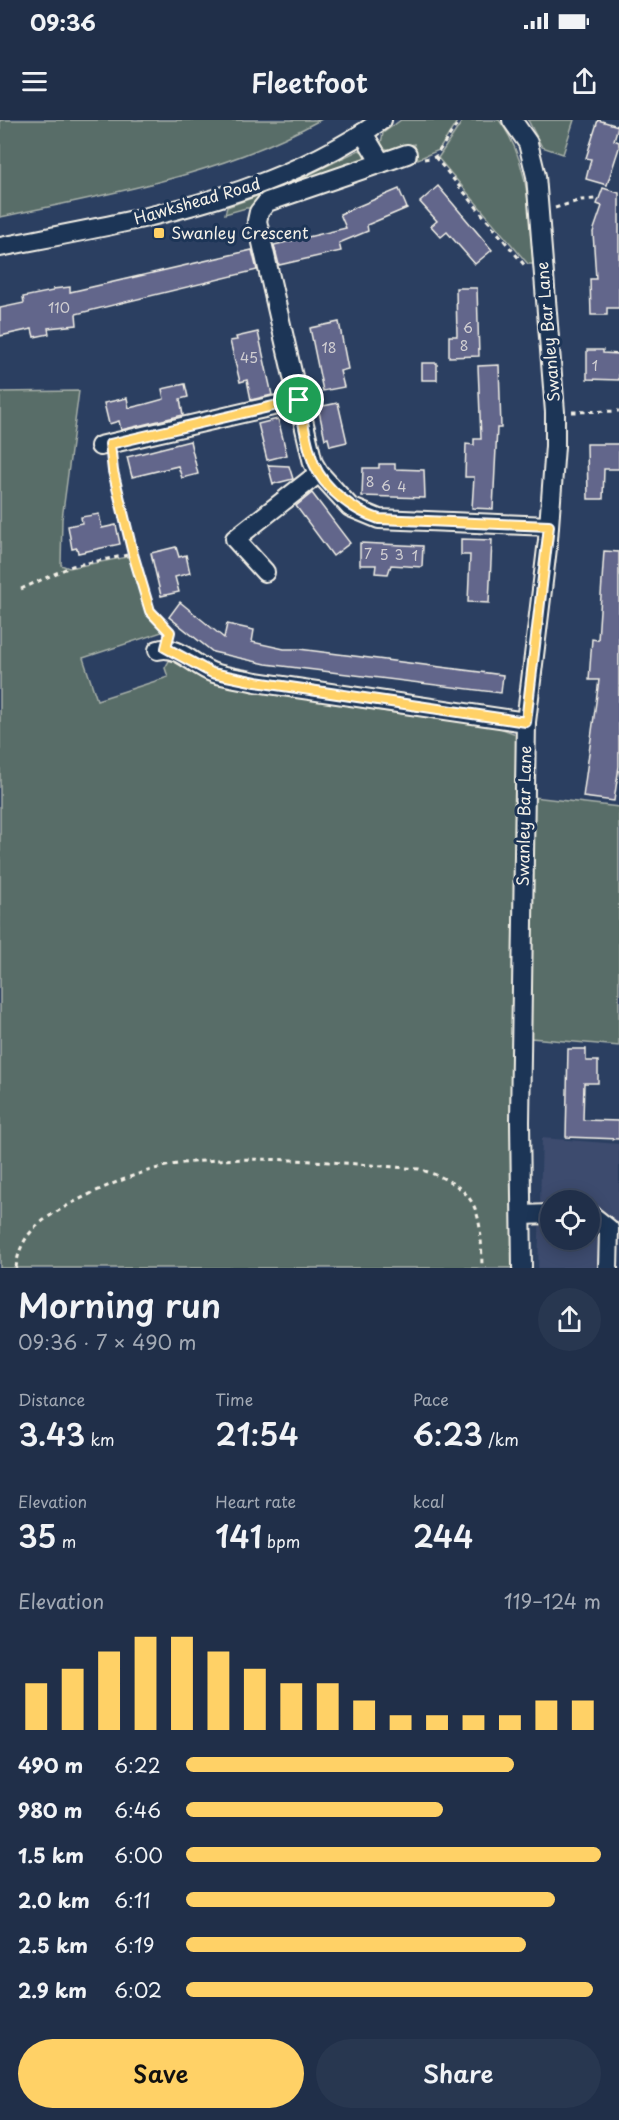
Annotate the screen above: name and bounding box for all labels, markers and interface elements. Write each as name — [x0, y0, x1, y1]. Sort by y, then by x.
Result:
text: 09:36 — [30, 5, 96, 38]
text: Fleetfoot — [251, 61, 368, 102]
icon: menu — [18, 65, 51, 98]
icon: share — [568, 65, 601, 98]
street label: Hawkshead Road — [131, 171, 263, 230]
place label: Swanley Crescent — [171, 220, 309, 244]
marker: Swanley Crescent — [152, 226, 166, 240]
street label: Swanley Bar Lane — [529, 261, 565, 403]
house number: 110 — [48, 297, 70, 318]
house number: 6 — [463, 317, 473, 338]
house number: 8 — [460, 335, 468, 356]
house number: 18 — [321, 337, 337, 358]
house number: 45 — [240, 347, 258, 368]
house number: 1 — [592, 355, 598, 376]
pin — [273, 374, 324, 425]
icon: arrive — [282, 383, 315, 416]
house number: 8 — [366, 471, 374, 492]
house number: 6 — [381, 475, 391, 496]
house number: 4 — [397, 476, 407, 497]
house number: 7 — [364, 543, 372, 564]
house number: 5 — [379, 544, 389, 565]
house number: 3 — [394, 544, 404, 565]
house number: 1 — [412, 545, 418, 566]
street label: Swanley Bar Lane — [510, 745, 536, 887]
map controls — [540, 1190, 600, 1250]
button: locate — [540, 1190, 600, 1250]
text: Morning run — [18, 1279, 221, 1329]
button: share — [538, 1288, 601, 1351]
text: 09:36 · 7 × 490 m — [18, 1327, 196, 1357]
text: Distance — [18, 1387, 85, 1411]
text: Time — [215, 1387, 253, 1411]
text: Pace — [413, 1387, 449, 1411]
text: 3.43 — [18, 1411, 85, 1456]
text: 21:54 — [215, 1411, 299, 1456]
text: 6:23 — [413, 1411, 483, 1456]
text: km — [85, 1427, 115, 1451]
text: /km — [483, 1427, 519, 1451]
text: Elevation — [18, 1489, 87, 1513]
text: Heart rate — [215, 1489, 296, 1513]
text: kcal — [413, 1489, 445, 1513]
text: 35 — [18, 1513, 57, 1558]
text: 141 — [215, 1513, 262, 1558]
text: 244 — [413, 1513, 473, 1558]
text: m — [57, 1529, 76, 1553]
text: bpm — [262, 1529, 300, 1553]
text: Elevation — [18, 1586, 104, 1616]
text: 119–124 m — [504, 1586, 601, 1616]
text: 490 m — [18, 1750, 83, 1780]
text: 6:22 — [114, 1750, 161, 1780]
text: 980 m — [18, 1795, 82, 1825]
text: 6:46 — [114, 1795, 161, 1825]
text: 1.5 km — [18, 1840, 84, 1870]
text: 6:00 — [114, 1840, 163, 1870]
text: 2.0 km — [18, 1885, 90, 1915]
text: 6:11 — [114, 1885, 150, 1915]
text: 2.5 km — [18, 1930, 88, 1960]
text: 6:19 — [114, 1930, 154, 1960]
text: 2.9 km — [18, 1975, 87, 2005]
text: 6:02 — [114, 1975, 162, 2005]
button: Save — [18, 2039, 304, 2108]
button: Share — [316, 2039, 601, 2108]

